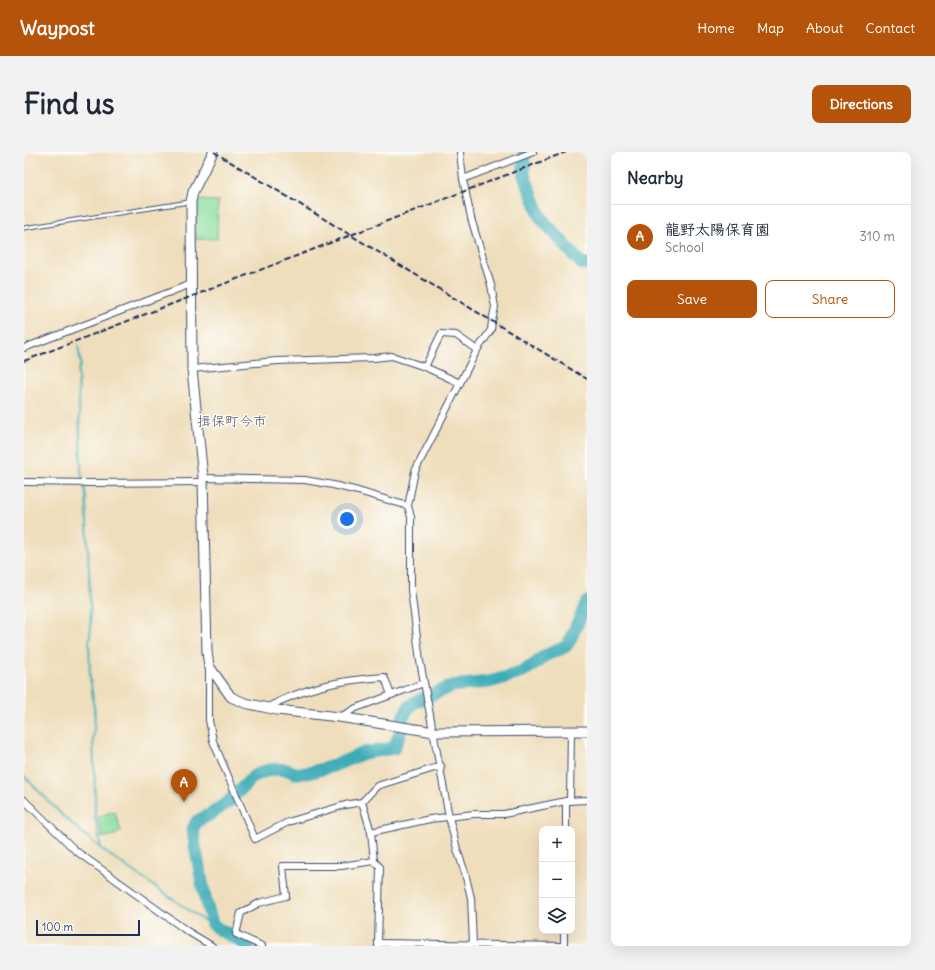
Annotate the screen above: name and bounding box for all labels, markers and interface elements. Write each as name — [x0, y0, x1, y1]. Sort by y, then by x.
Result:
text: Waypost — [20, 16, 95, 40]
text: Home — [697, 19, 735, 37]
text: Map — [757, 19, 784, 37]
text: About — [806, 19, 844, 37]
text: Contact — [866, 19, 915, 37]
button: Directions — [812, 85, 911, 123]
text: Find us — [24, 86, 115, 122]
text: Nearby — [627, 167, 683, 189]
text: 龍野太陽保育園 — [665, 220, 770, 239]
text: A — [636, 228, 644, 245]
text: 310 m — [860, 228, 895, 245]
text: School — [665, 239, 704, 256]
button: Save — [627, 280, 757, 318]
button: Share — [765, 280, 895, 318]
district label: 揖保町今市 — [197, 412, 267, 430]
your location — [337, 509, 357, 529]
pin: A — [171, 769, 197, 802]
map controls — [539, 826, 575, 934]
button: + — [539, 826, 575, 862]
button: − — [539, 862, 575, 898]
button: layers — [539, 898, 575, 934]
scale bar — [36, 918, 140, 937]
text: 100 m — [42, 920, 73, 934]

